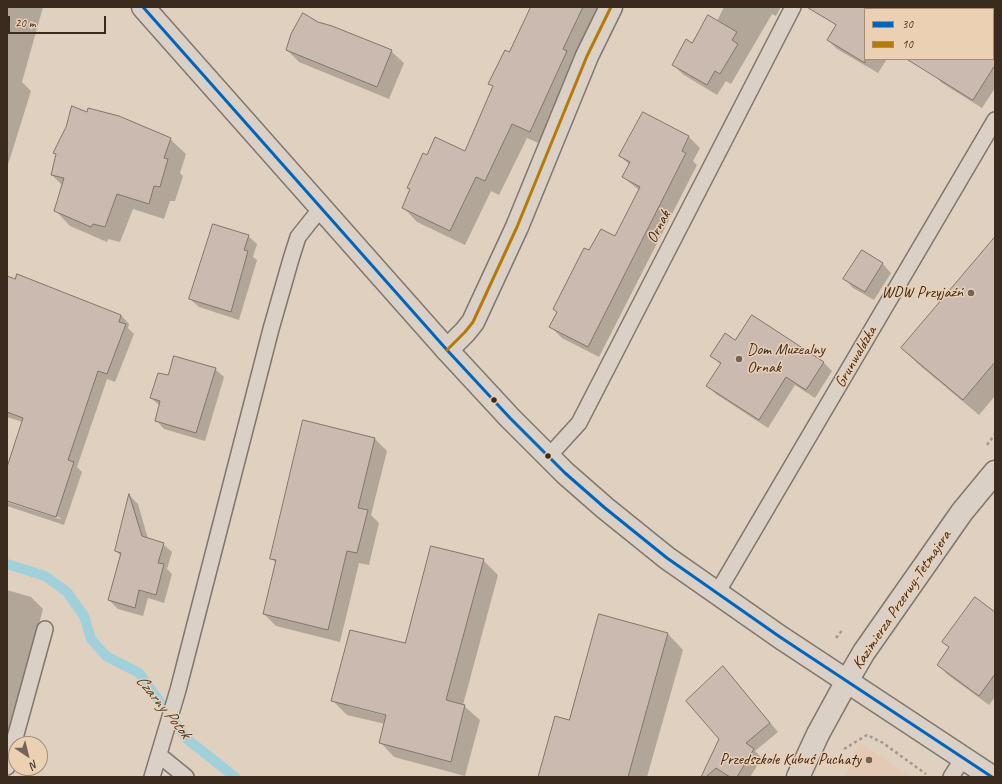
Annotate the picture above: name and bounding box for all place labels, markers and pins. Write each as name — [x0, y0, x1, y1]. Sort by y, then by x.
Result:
place label: WDW Przyjaźń — [881, 283, 963, 303]
marker: WDW Przyjaźń — [966, 288, 976, 298]
place label: Dom Muzealny Ornak — [747, 340, 825, 378]
marker: Dom Muzealny Ornak — [734, 354, 744, 364]
unlabelled marker — [489, 395, 499, 405]
unlabelled marker — [543, 451, 553, 461]
place label: Przedszkole Kubuś Puchaty — [720, 750, 861, 770]
marker: Przedszkole Kubuś Puchaty — [864, 755, 874, 765]

